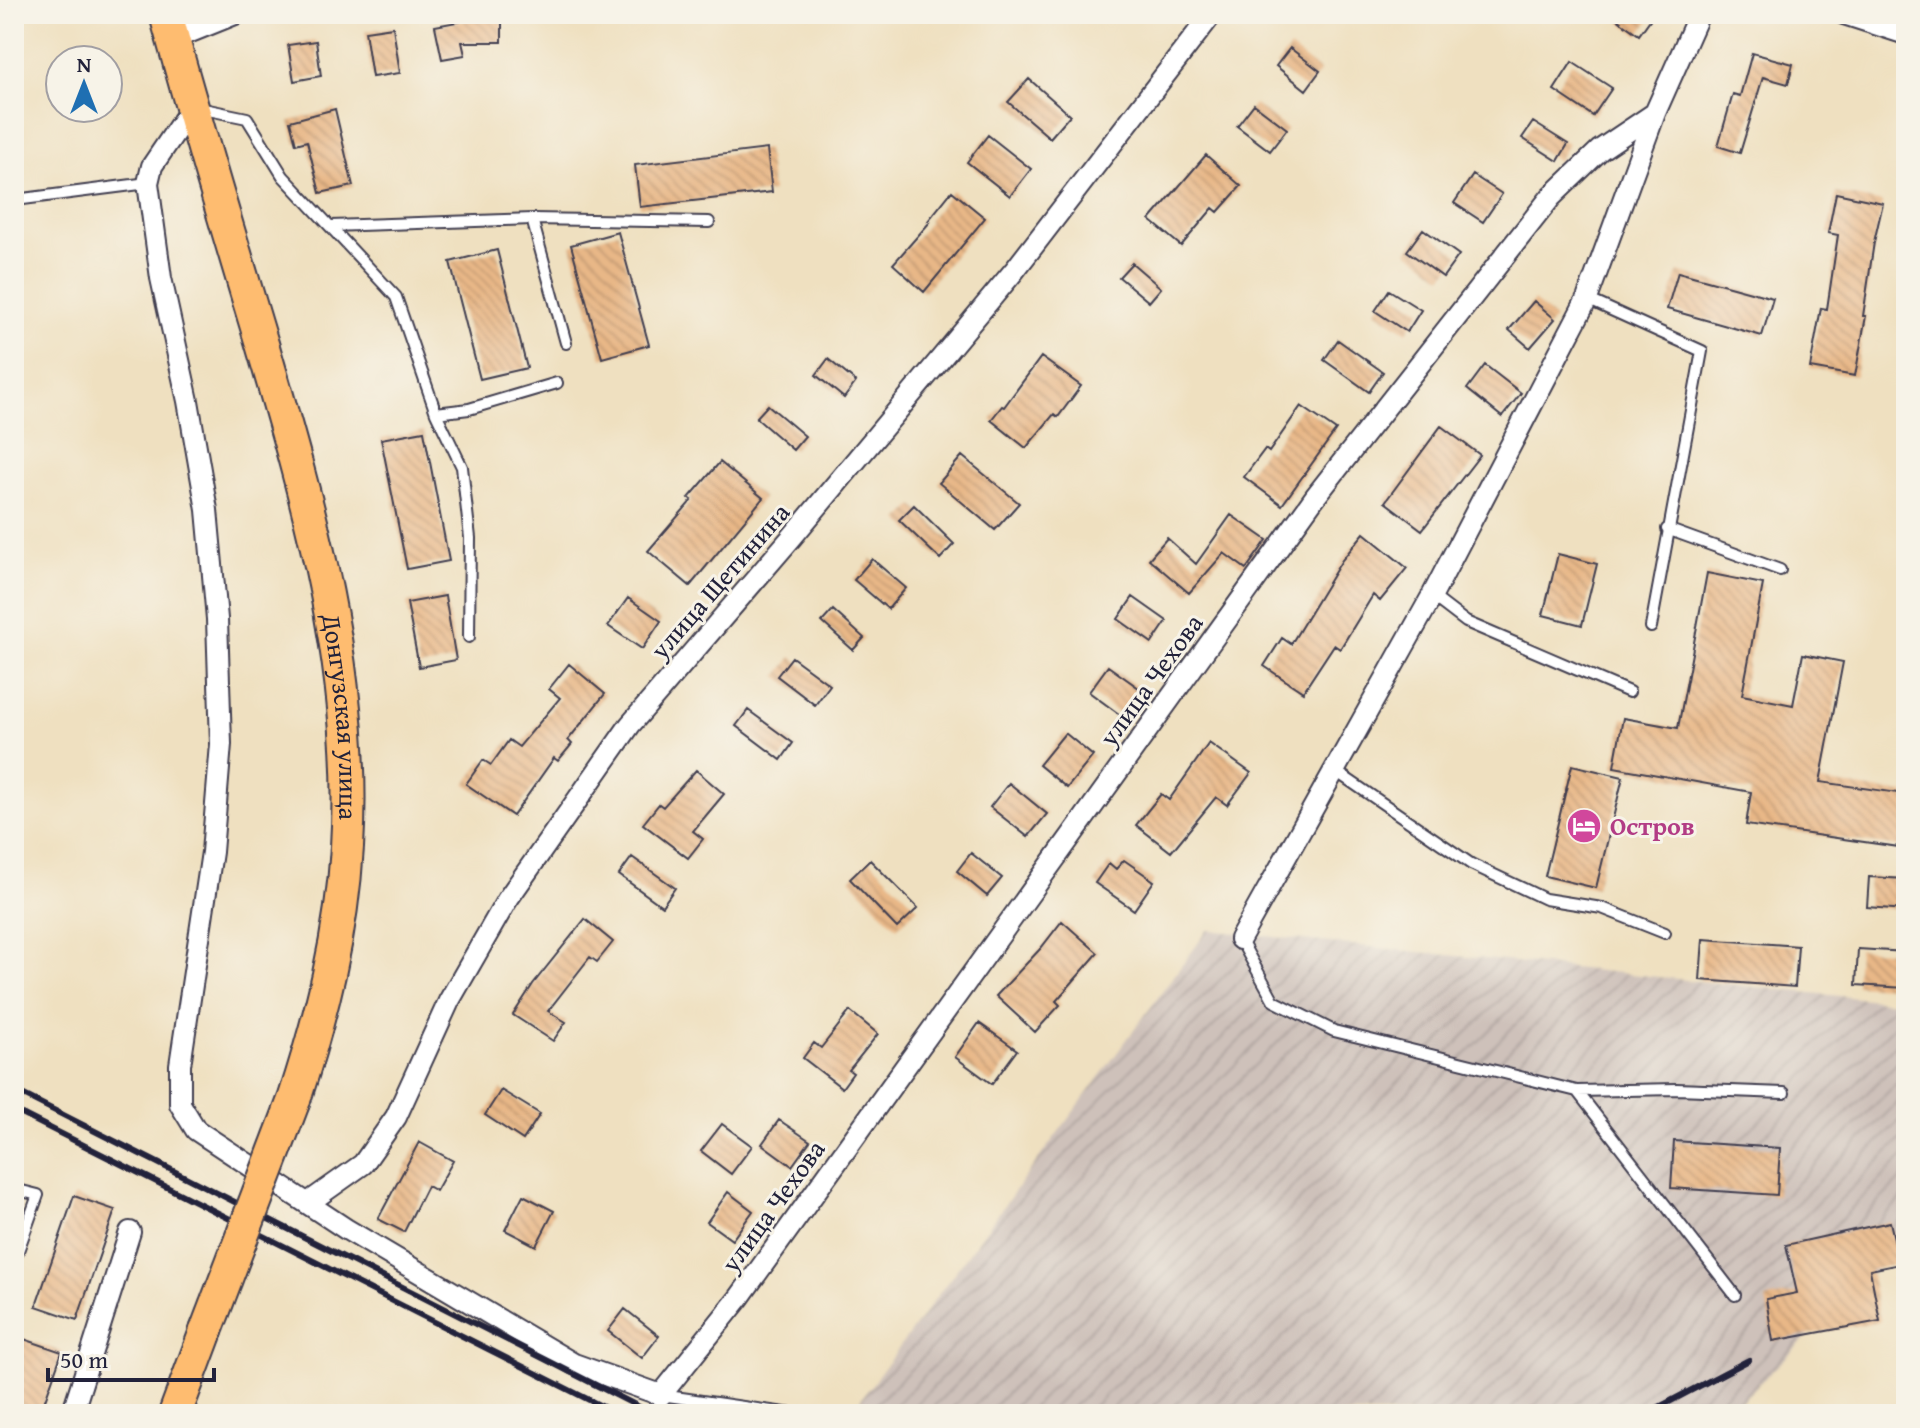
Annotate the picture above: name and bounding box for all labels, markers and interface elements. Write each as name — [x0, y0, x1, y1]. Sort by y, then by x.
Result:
north arrow — [44, 44, 124, 124]
text: N — [77, 48, 92, 80]
street label: улица Щетинина — [640, 493, 799, 668]
street label: улица Чехова — [1089, 605, 1212, 755]
street label: Донгузская улица — [312, 610, 369, 821]
place label: Остров — [1610, 806, 1695, 845]
hotel icon: Остров — [1565, 807, 1603, 845]
street label: улица Чехова — [711, 1131, 834, 1281]
scale bar — [48, 1332, 214, 1382]
text: 50 m — [60, 1342, 108, 1377]

